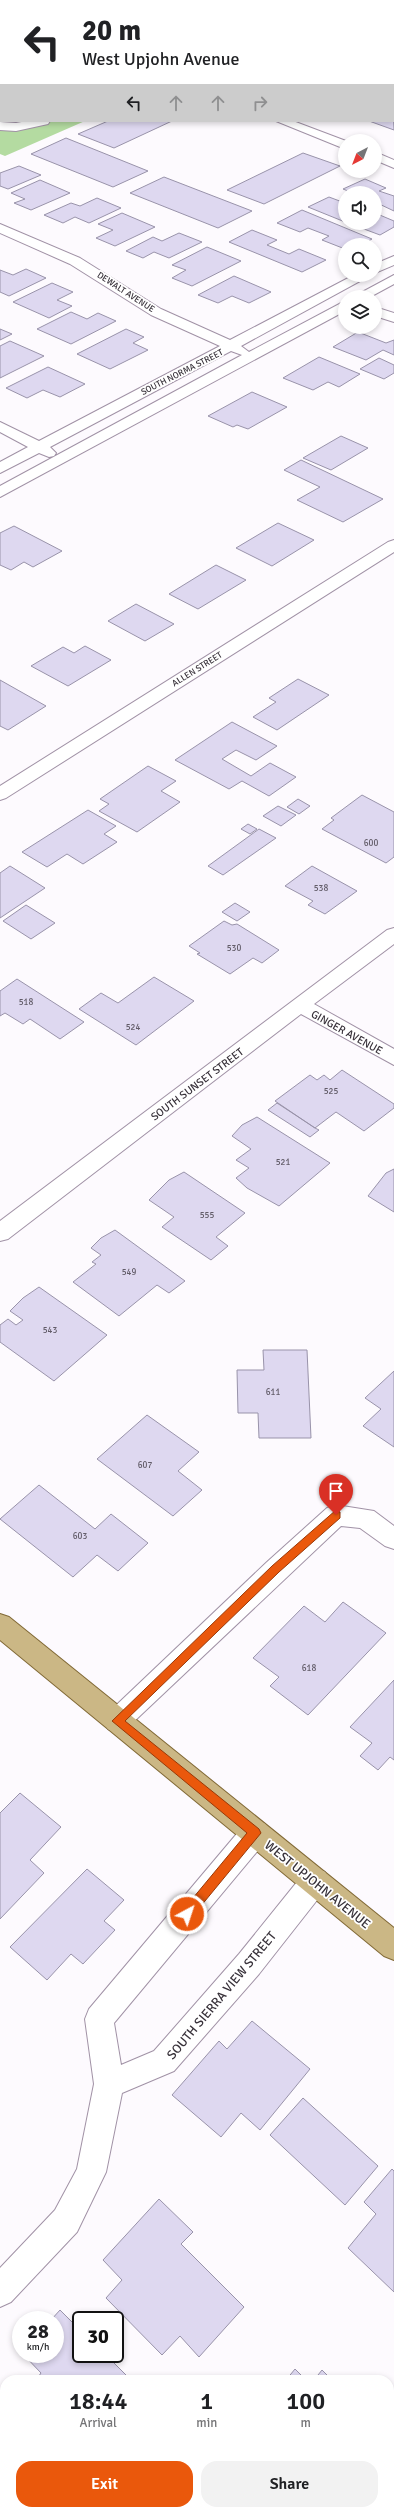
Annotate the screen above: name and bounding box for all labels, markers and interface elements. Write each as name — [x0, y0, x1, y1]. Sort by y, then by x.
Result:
text: 20 m — [82, 14, 141, 48]
icon: left — [16, 16, 68, 68]
text: West Upjohn Avenue — [82, 48, 240, 70]
icon: left — [123, 92, 145, 114]
icon: ahead — [165, 92, 187, 114]
icon: ahead — [207, 92, 229, 114]
icon: right — [249, 92, 271, 114]
north arrow — [338, 134, 382, 178]
map controls — [338, 134, 382, 334]
button: sound — [338, 186, 382, 230]
button: search — [338, 238, 382, 282]
street label: DEWALT AVENUE — [95, 270, 157, 315]
button: layers — [338, 290, 382, 334]
street label: SOUTH NORMA STREET — [139, 347, 226, 398]
street label: ALLEN STREET — [170, 649, 225, 689]
house number: 600 — [364, 838, 378, 849]
house number: 538 — [314, 883, 328, 894]
house number: 530 — [227, 943, 241, 954]
house number: 518 — [19, 997, 33, 1008]
street label: GINGER AVENUE — [309, 1007, 385, 1057]
house number: 524 — [126, 1022, 140, 1033]
street label: SOUTH SUNSET STREET — [148, 1045, 247, 1124]
house number: 525 — [324, 1086, 338, 1097]
house number: 521 — [276, 1157, 290, 1168]
house number: 555 — [200, 1210, 214, 1221]
house number: 549 — [122, 1267, 136, 1278]
house number: 543 — [43, 1325, 57, 1336]
house number: 611 — [266, 1387, 280, 1398]
house number: 607 — [138, 1460, 152, 1471]
pin — [319, 1474, 353, 1515]
icon: arrive — [325, 1480, 347, 1502]
house number: 603 — [73, 1531, 87, 1542]
house number: 618 — [302, 1663, 316, 1674]
street label: WEST UPJOHN AVENUE — [261, 1837, 373, 1932]
position arrow — [166, 1893, 208, 1935]
street label: SOUTH SIERRA VIEW STREET — [164, 1928, 280, 2063]
speed limit sign: 30 — [72, 2311, 124, 2363]
text: 28 — [27, 2319, 49, 2344]
text: km/h — [27, 2341, 49, 2353]
text: 18:44 — [69, 2386, 127, 2416]
text: 1 — [200, 2386, 213, 2416]
text: 100 — [286, 2386, 325, 2416]
text: Arrival — [79, 2415, 117, 2431]
text: min — [196, 2415, 217, 2431]
text: m — [300, 2415, 311, 2431]
button: Exit — [16, 2461, 193, 2507]
button: Share — [201, 2461, 378, 2507]

